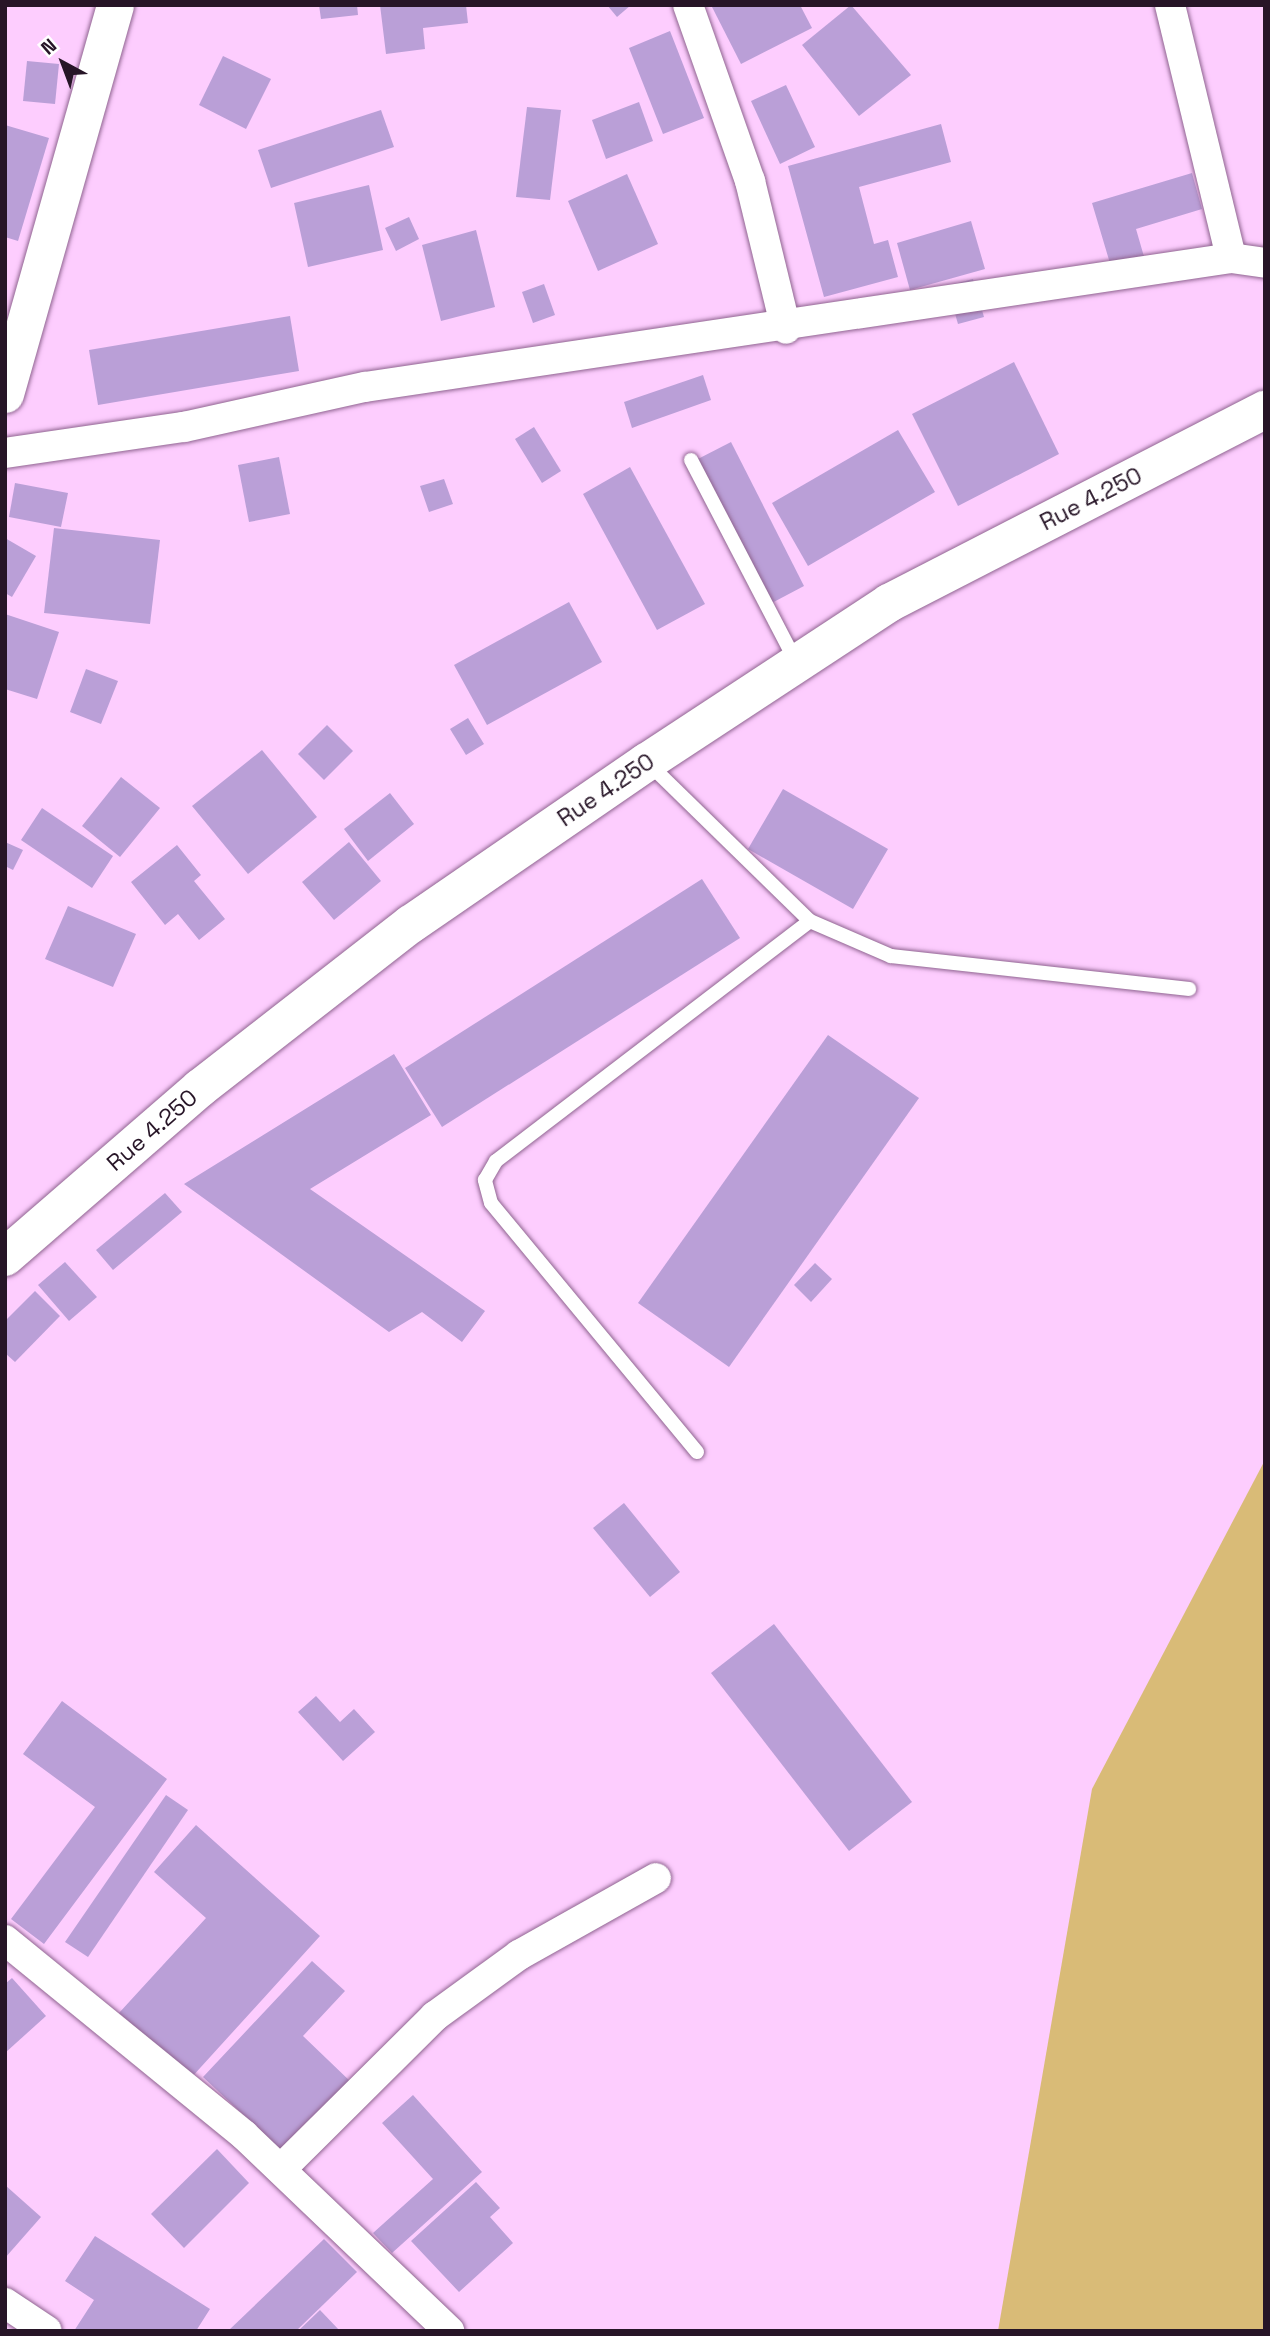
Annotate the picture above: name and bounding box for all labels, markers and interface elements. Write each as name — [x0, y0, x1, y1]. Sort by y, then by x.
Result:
north arrow — [28, 28, 98, 98]
text: N — [36, 33, 62, 60]
street label: Rue 4.250 — [1035, 462, 1147, 536]
street label: Rue 4.250 — [552, 748, 660, 832]
street label: Rue 4.250 — [101, 1083, 203, 1177]

